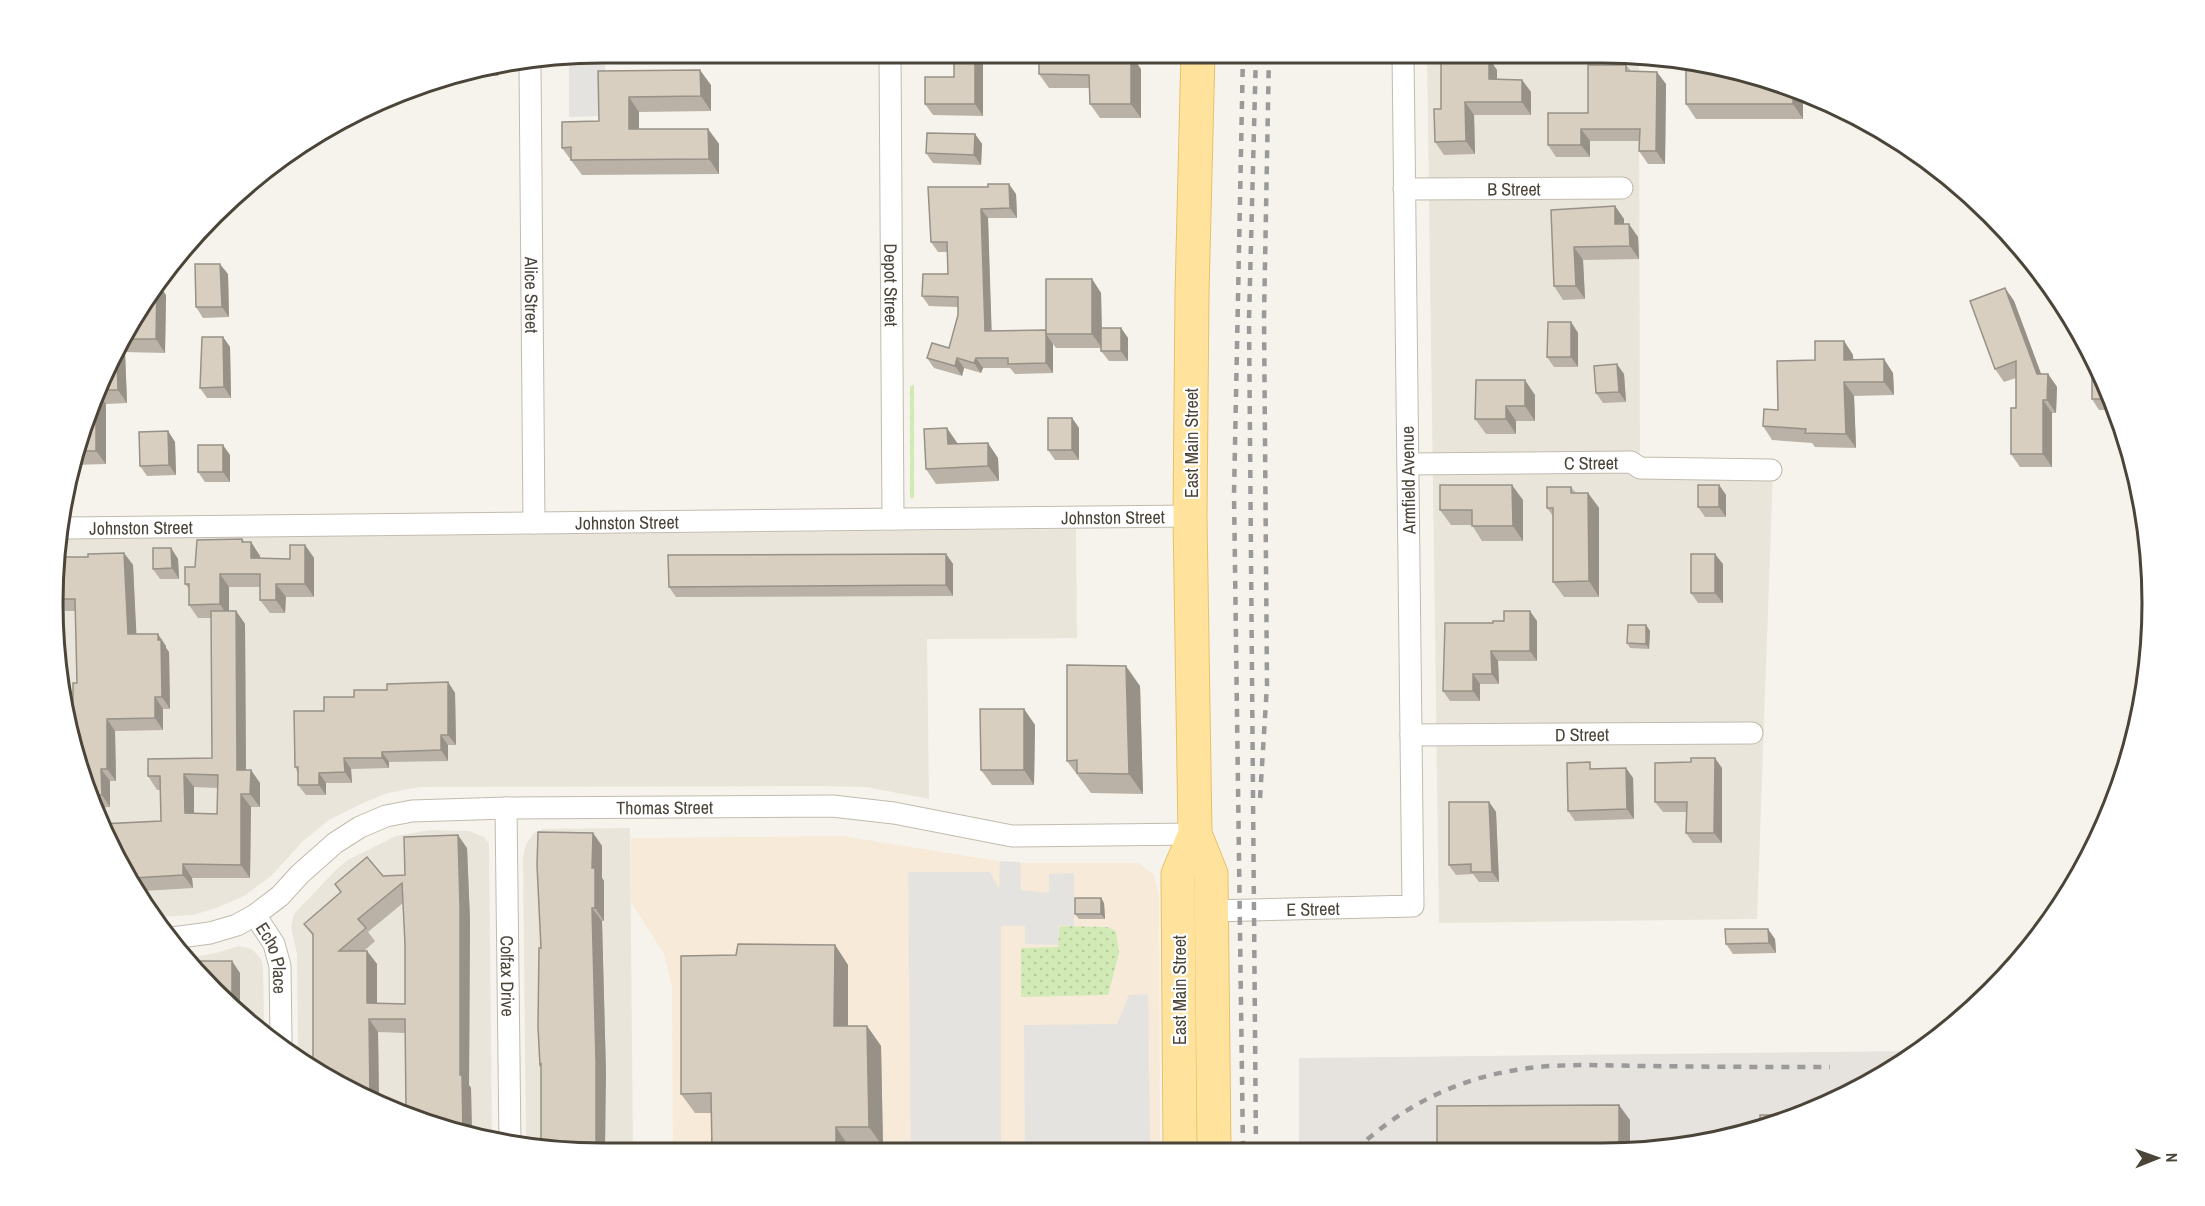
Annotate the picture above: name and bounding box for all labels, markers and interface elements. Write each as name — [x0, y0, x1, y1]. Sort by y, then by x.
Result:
street label: B Street — [1487, 176, 1541, 201]
street label: Depot Street — [879, 243, 904, 327]
street label: Alice Street — [519, 256, 545, 333]
street label: East Main Street — [1179, 388, 1204, 498]
street label: Armfield Avenue — [1395, 426, 1421, 535]
street label: C Street — [1564, 450, 1618, 475]
street label: Johnston Street — [1061, 504, 1165, 530]
street label: Johnston Street — [575, 509, 679, 535]
street label: Johnston Street — [89, 514, 193, 540]
street label: D Street — [1555, 721, 1609, 747]
street label: Thomas Street — [616, 794, 713, 820]
street label: E Street — [1286, 895, 1340, 922]
street label: Echo Place — [250, 917, 293, 994]
street label: Colfax Drive — [495, 935, 521, 1017]
street label: East Main Street — [1167, 935, 1192, 1045]
north arrow — [2127, 1128, 2187, 1188]
text: N — [2161, 1153, 2183, 1163]

